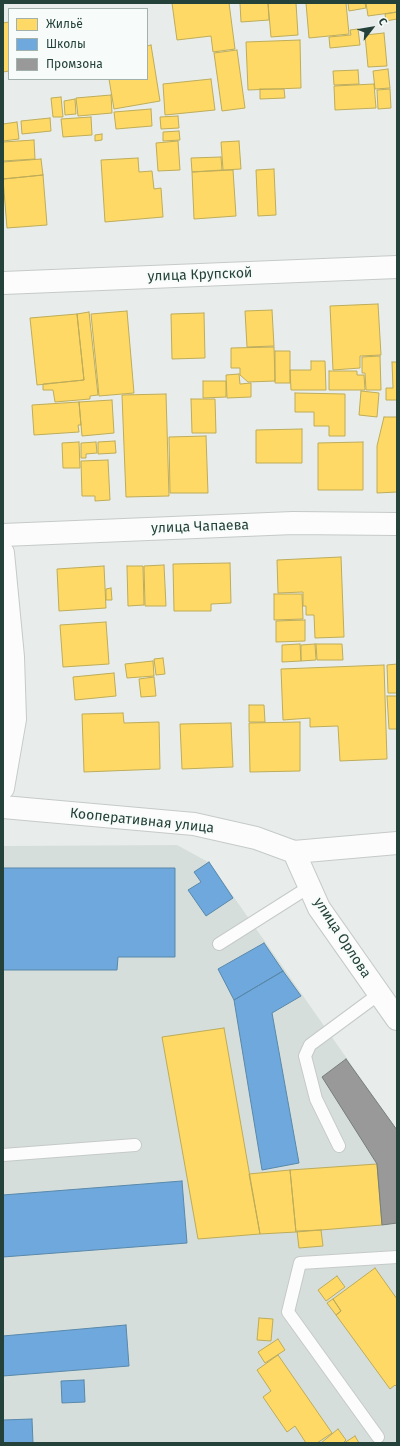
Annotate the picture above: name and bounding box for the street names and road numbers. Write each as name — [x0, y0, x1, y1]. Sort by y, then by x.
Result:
street label: улица Крупской — [147, 265, 253, 285]
street label: улица Чапаева — [151, 517, 249, 537]
street label: Кооперативная улица — [69, 805, 215, 837]
street label: улица Орлова — [310, 895, 374, 981]

